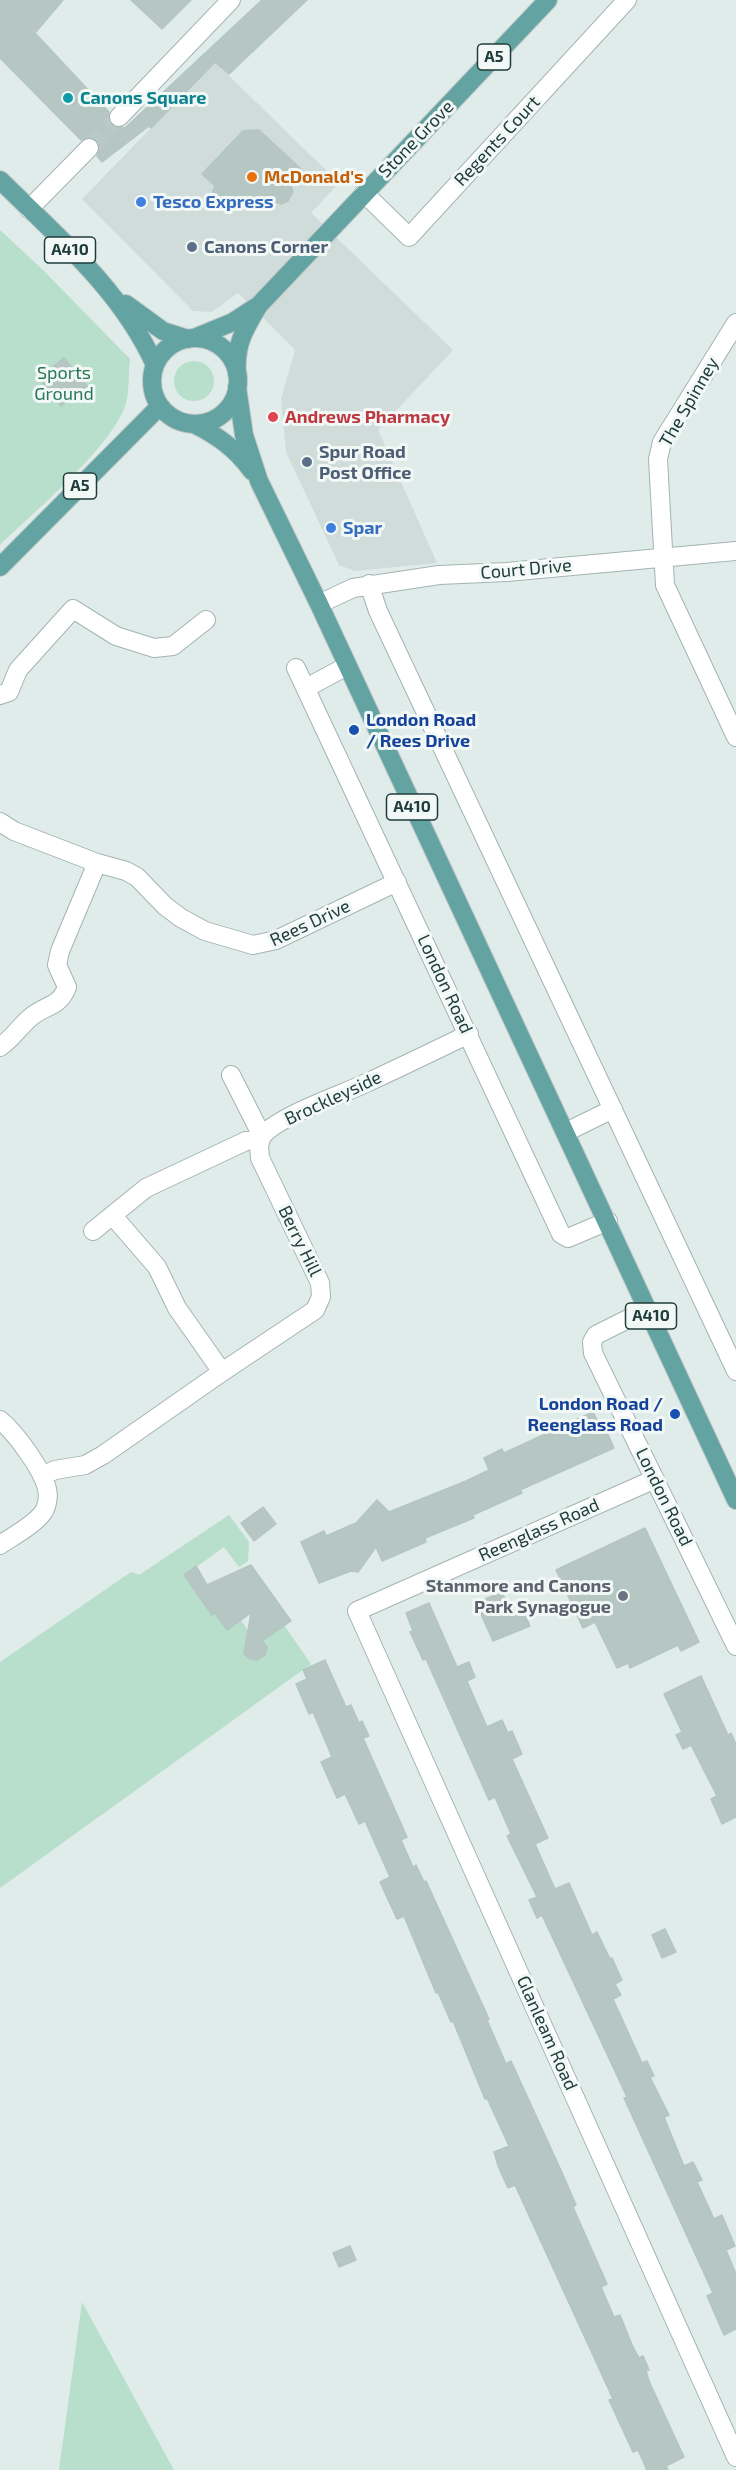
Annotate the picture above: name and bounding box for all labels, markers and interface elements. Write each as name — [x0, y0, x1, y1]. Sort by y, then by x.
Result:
road number: A5 — [478, 44, 510, 70]
place label: Canons Square — [80, 87, 206, 109]
marker: Canons Square — [61, 91, 75, 105]
street label: Regents Court — [450, 91, 544, 191]
street label: Stone Grove — [374, 96, 458, 182]
place label: McDonald's — [264, 166, 364, 188]
marker: McDonald's — [245, 170, 259, 184]
place label: Tesco Express — [153, 191, 274, 213]
marker: Tesco Express — [134, 195, 148, 209]
place label: Canons Corner — [204, 236, 328, 258]
road number: A410 — [44, 237, 96, 263]
marker: Canons Corner — [185, 240, 199, 254]
street label: The Spinney — [655, 353, 723, 451]
park label: Sports Ground — [34, 362, 94, 404]
place label: Andrews Pharmacy — [285, 406, 450, 428]
marker: Andrews Pharmacy — [266, 410, 280, 424]
place label: Spur Road Post Office — [319, 441, 411, 484]
marker: Spur Road Post Office — [300, 455, 314, 469]
road number: A5 — [64, 473, 97, 499]
place label: Spar — [343, 517, 382, 539]
marker: Spar — [324, 521, 338, 535]
street label: Court Drive — [479, 554, 573, 584]
place label: London Road / Rees Drive — [366, 709, 476, 752]
marker: London Road / Rees Drive — [347, 723, 361, 737]
road number: A410 — [386, 794, 438, 820]
street label: Rees Drive — [266, 895, 354, 951]
street label: London Road — [413, 931, 477, 1037]
street label: Brockleyside — [281, 1066, 385, 1130]
street label: Berry Hill — [274, 1202, 326, 1280]
road number: A410 — [626, 1303, 676, 1329]
place label: London Road / Reenglass Road — [528, 1393, 663, 1436]
marker: London Road / Reenglass Road — [668, 1407, 682, 1421]
street label: London Road — [631, 1444, 697, 1550]
street label: Reenglass Road — [475, 1494, 603, 1566]
place label: Stanmore and Canons Park Synagogue — [426, 1575, 611, 1618]
marker: Stanmore and Canons Park Synagogue — [616, 1589, 630, 1603]
street label: Glanleam Road — [512, 1972, 582, 2094]

